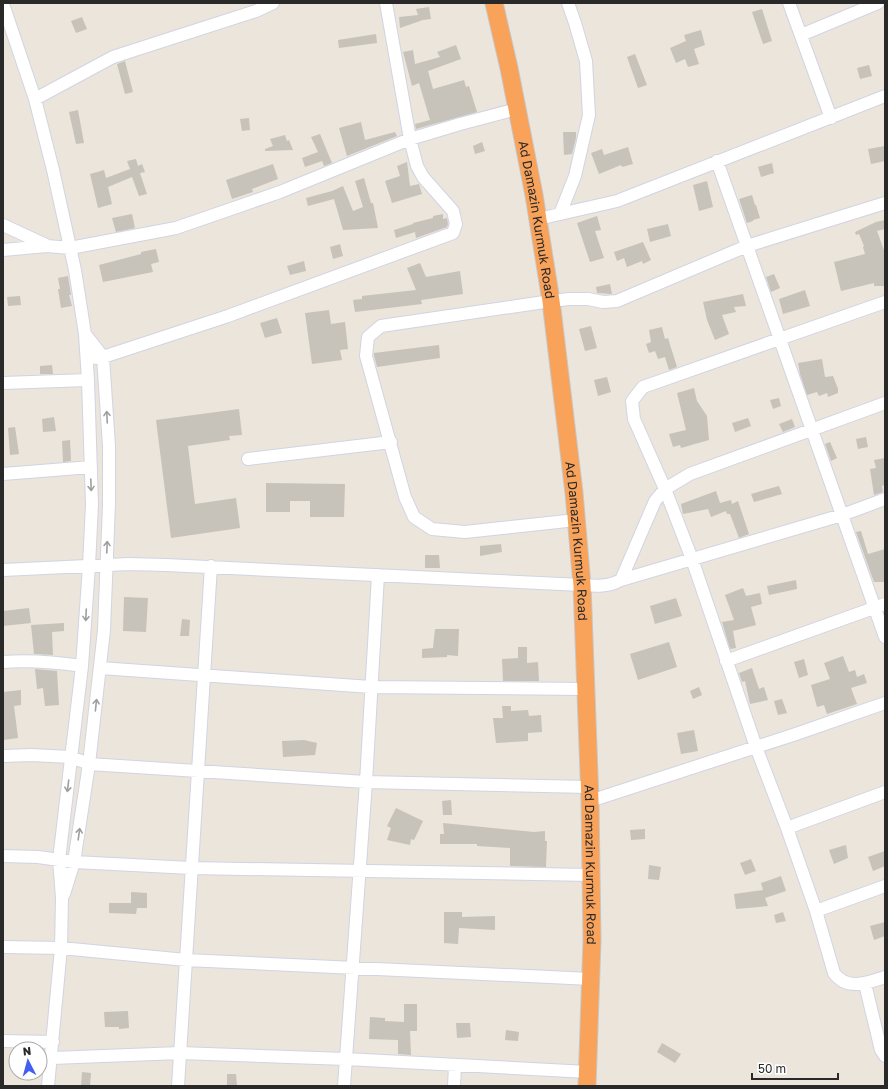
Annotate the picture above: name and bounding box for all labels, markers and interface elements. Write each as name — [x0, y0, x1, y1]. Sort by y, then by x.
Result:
street label: Ad Damazin Kurmuk Road — [515, 139, 559, 300]
one-way arrow — [104, 411, 111, 424]
street label: Ad Damazin Kurmuk Road — [562, 460, 591, 621]
one-way arrow — [87, 478, 95, 491]
one-way arrow — [103, 541, 111, 554]
one-way arrow — [83, 608, 90, 621]
one-way arrow — [92, 699, 99, 712]
one-way arrow — [64, 779, 72, 792]
street label: Ad Damazin Kurmuk Road — [581, 784, 600, 945]
one-way arrow — [75, 828, 83, 841]
north arrow — [8, 1041, 48, 1081]
text: N — [22, 1044, 32, 1057]
scale bar — [752, 1055, 838, 1081]
text: 50 m — [758, 1061, 786, 1076]

